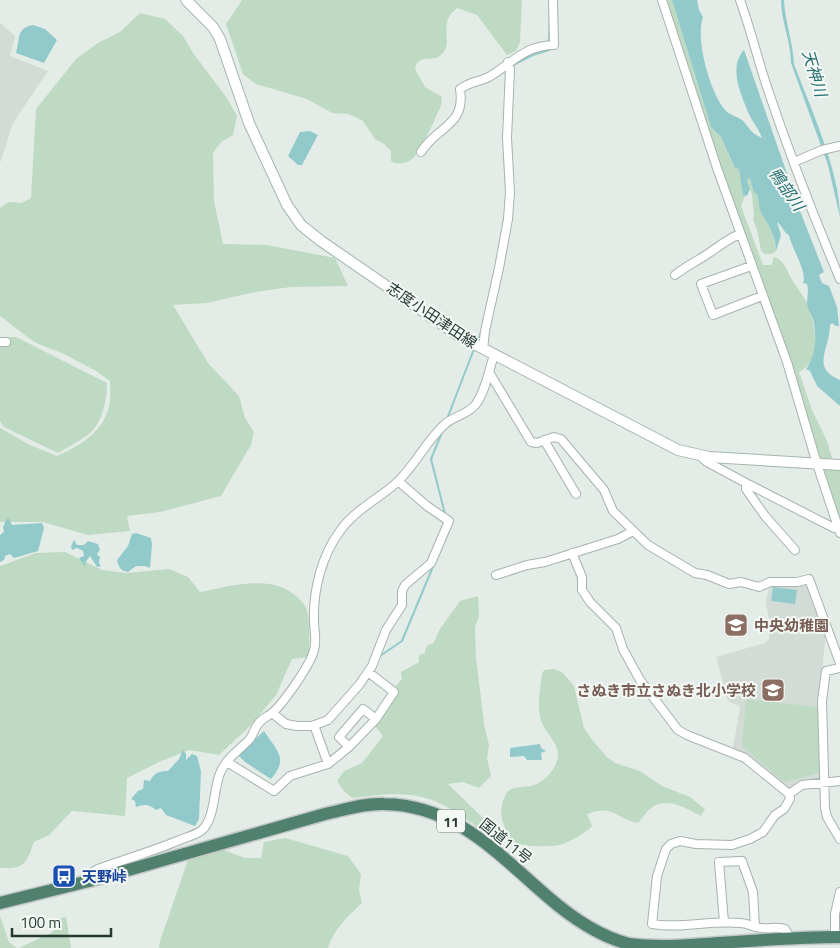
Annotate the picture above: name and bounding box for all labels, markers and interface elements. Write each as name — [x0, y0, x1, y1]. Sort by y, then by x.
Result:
water label: 天神川 — [797, 47, 834, 101]
water label: 鴨部川 — [763, 162, 812, 217]
street label: 志度小田津田線 — [382, 276, 482, 354]
school or university icon: 中央幼稚園 — [723, 612, 749, 638]
place label: 中央幼稚園 — [754, 614, 829, 637]
school or university icon: さぬき市立さぬき北小学校 — [760, 677, 786, 703]
place label: さぬき市立さぬき北小学校 — [577, 679, 756, 702]
road number: 11 — [437, 809, 465, 832]
street label: 国道11号 — [475, 813, 537, 869]
bus stop icon: 天野峠 — [51, 863, 77, 889]
place label: 天野峠 — [82, 865, 127, 888]
scale bar — [12, 906, 111, 938]
text: 100 m — [20, 911, 61, 934]

